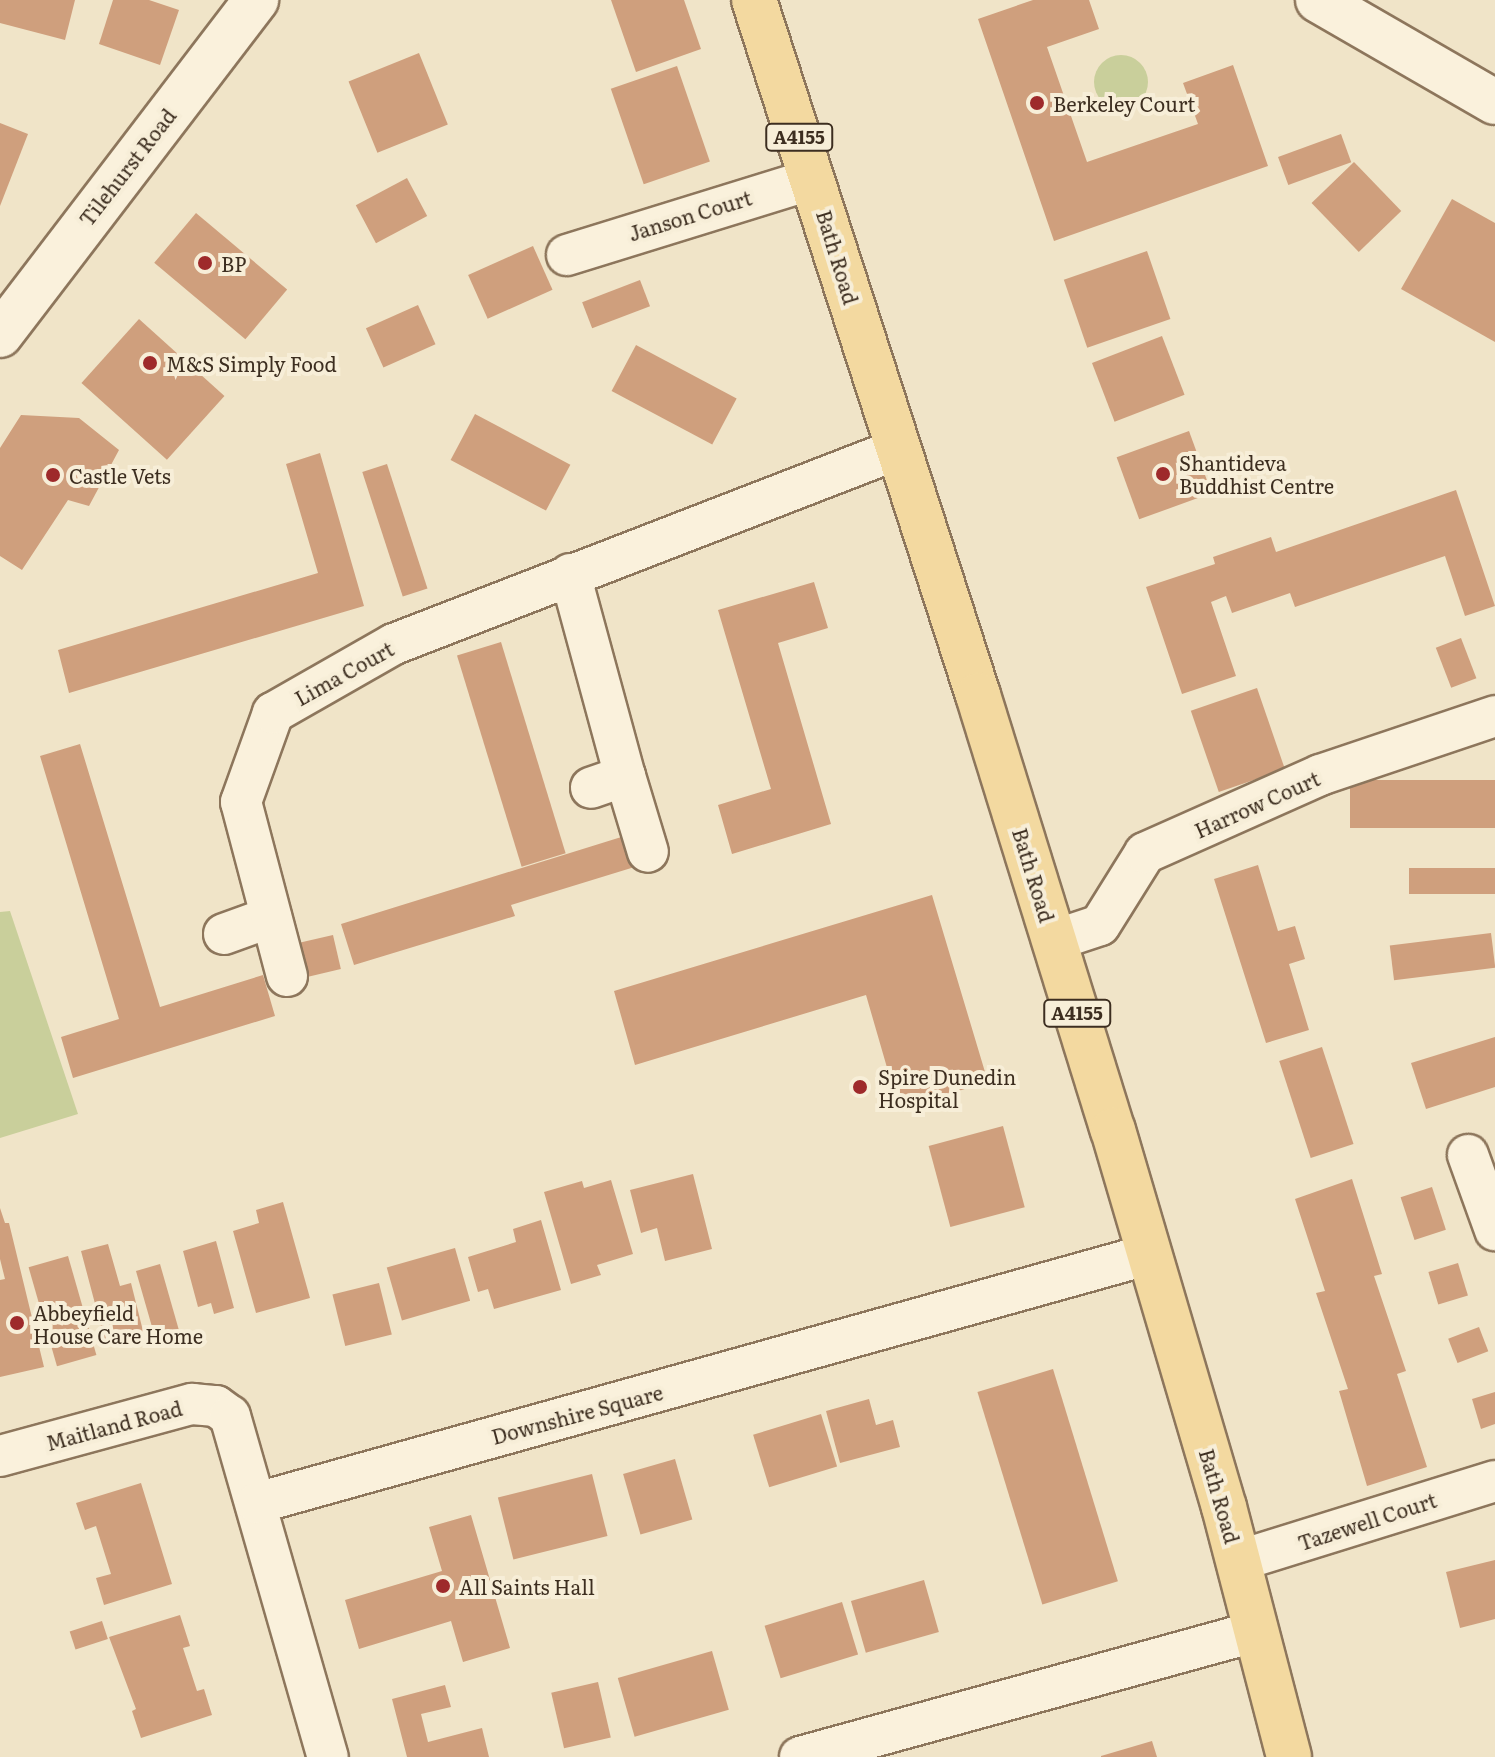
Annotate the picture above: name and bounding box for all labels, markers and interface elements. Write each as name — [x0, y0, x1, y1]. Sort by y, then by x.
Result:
place label: Berkeley Court — [1053, 91, 1195, 115]
marker: Berkeley Court — [1028, 94, 1046, 112]
street label: Tilehurst Road — [74, 104, 180, 230]
road number: A4155 — [765, 123, 833, 151]
street label: Janson Court — [625, 185, 755, 245]
street label: Bath Road — [812, 207, 864, 307]
place label: BP — [221, 251, 246, 275]
marker: BP — [196, 254, 214, 272]
place label: M&S Simply Food — [166, 351, 337, 375]
marker: M&S Simply Food — [141, 354, 159, 372]
place label: Shantideva Buddhist Centre — [1179, 450, 1334, 497]
place label: Castle Vets — [69, 463, 171, 487]
marker: Shantideva Buddhist Centre — [1154, 465, 1172, 483]
marker: Castle Vets — [44, 466, 62, 484]
street label: Lima Court — [290, 636, 398, 710]
street label: Harrow Court — [1191, 766, 1323, 842]
street label: Bath Road — [1008, 825, 1060, 925]
road number: A4155 — [1043, 999, 1111, 1027]
place label: Spire Dunedin Hospital — [878, 1064, 1016, 1111]
marker: Spire Dunedin Hospital — [849, 1076, 871, 1098]
place label: Abbeyfield House Care Home — [33, 1300, 203, 1347]
marker: Abbeyfield House Care Home — [8, 1314, 26, 1332]
street label: Downshire Square — [489, 1380, 665, 1448]
street label: Maitland Road — [43, 1395, 185, 1455]
street label: Bath Road — [1195, 1446, 1245, 1546]
street label: Tazewell Court — [1295, 1487, 1439, 1555]
place label: All Saints Hall — [459, 1574, 595, 1598]
marker: All Saints Hall — [434, 1577, 452, 1595]

